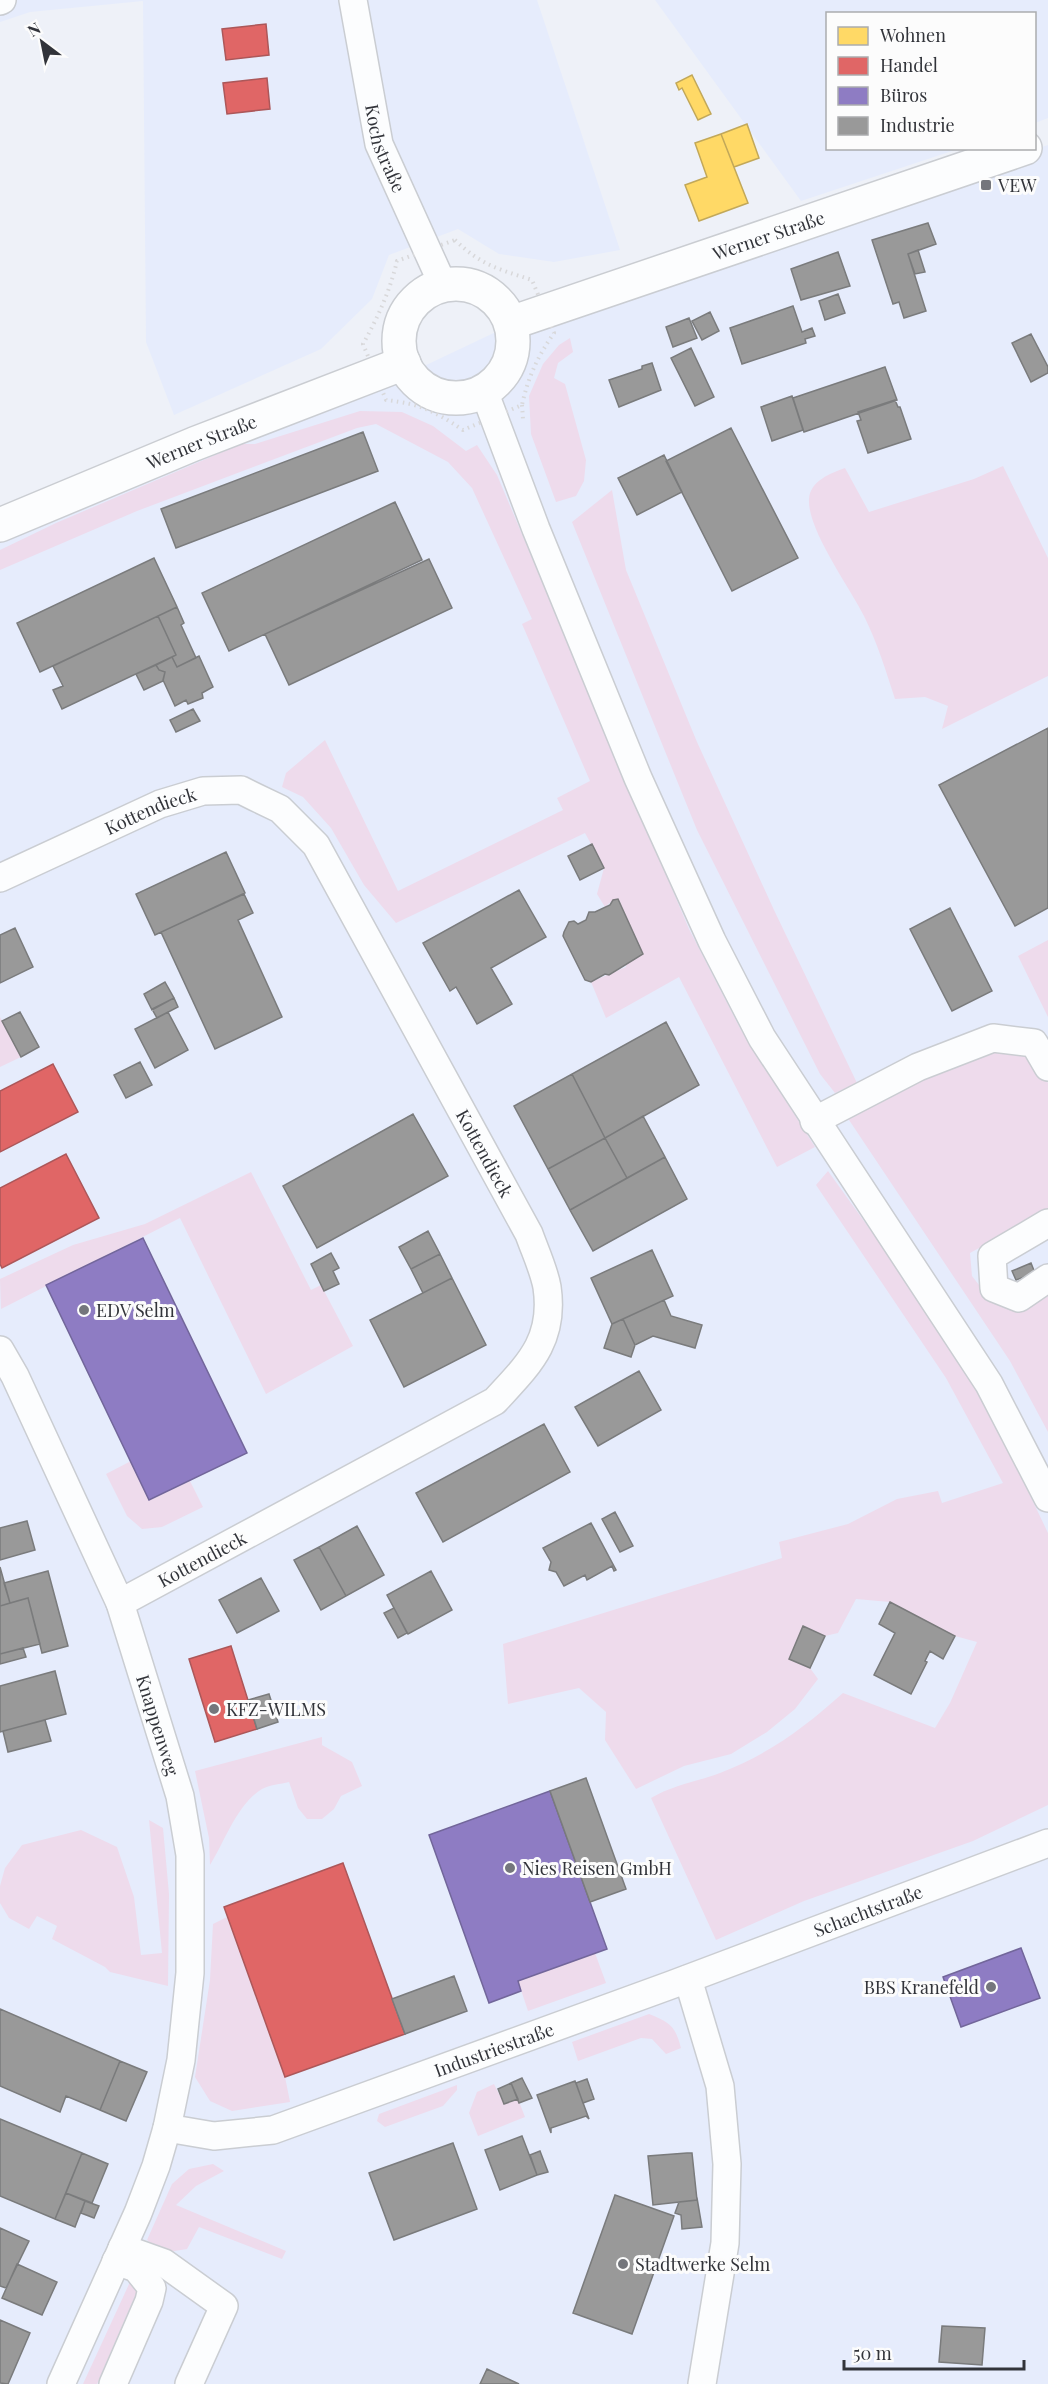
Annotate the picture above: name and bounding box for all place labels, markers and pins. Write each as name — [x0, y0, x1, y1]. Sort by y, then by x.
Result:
place label: VEW — [997, 173, 1037, 197]
marker: VEW — [979, 178, 993, 192]
place label: EDV Selm — [96, 1298, 175, 1322]
marker: EDV Selm — [77, 1303, 91, 1317]
place label: KFZ-WILMS — [226, 1697, 326, 1721]
marker: KFZ-WILMS — [207, 1702, 221, 1716]
place label: Nies Reisen GmbH — [522, 1856, 672, 1880]
marker: Nies Reisen GmbH — [503, 1861, 517, 1875]
place label: BBS Kranefeld — [864, 1975, 980, 1999]
marker: BBS Kranefeld — [984, 1980, 998, 1994]
place label: Stadtwerke Selm — [635, 2252, 770, 2276]
marker: Stadtwerke Selm — [616, 2257, 630, 2271]

